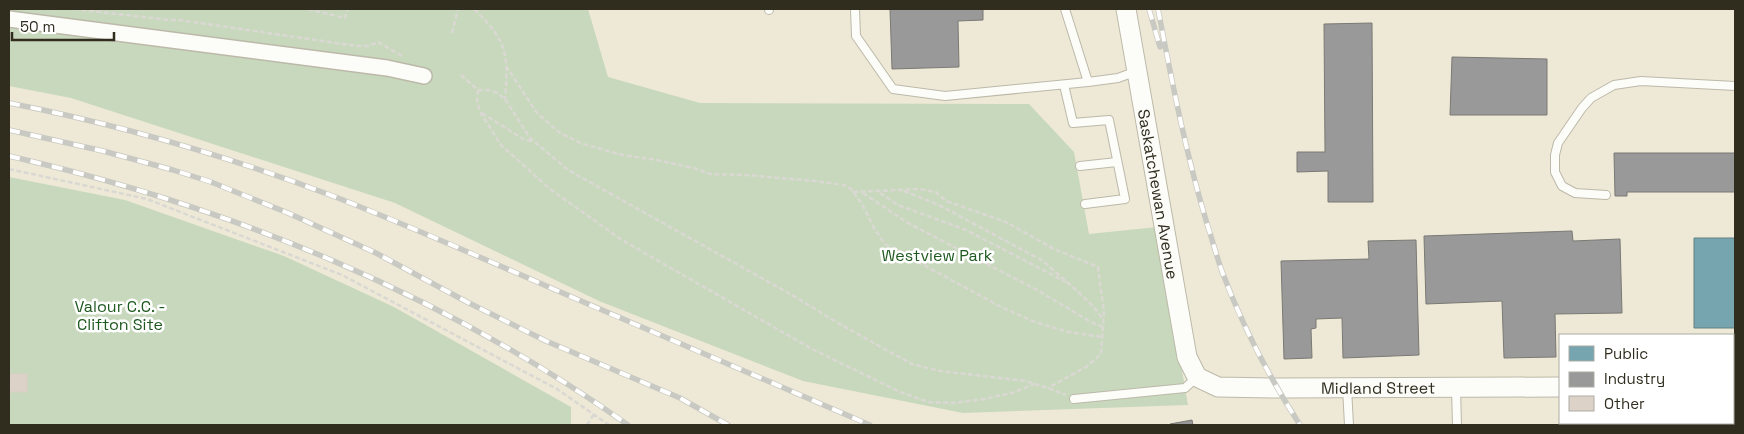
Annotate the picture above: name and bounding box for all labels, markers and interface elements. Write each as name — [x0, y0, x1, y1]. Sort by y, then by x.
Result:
scale bar — [12, 10, 115, 42]
text: 50 m — [20, 17, 55, 36]
street label: Saskatchewan Avenue — [1133, 107, 1183, 281]
park label: Westview Park — [882, 245, 993, 266]
park label: Valour C.C. - Clifton Site — [75, 296, 165, 335]
legend — [1559, 334, 1734, 424]
text: Public — [1604, 344, 1648, 363]
text: Industry — [1604, 369, 1665, 388]
street label: Midland Street — [1321, 377, 1435, 399]
text: Other — [1604, 394, 1645, 413]

